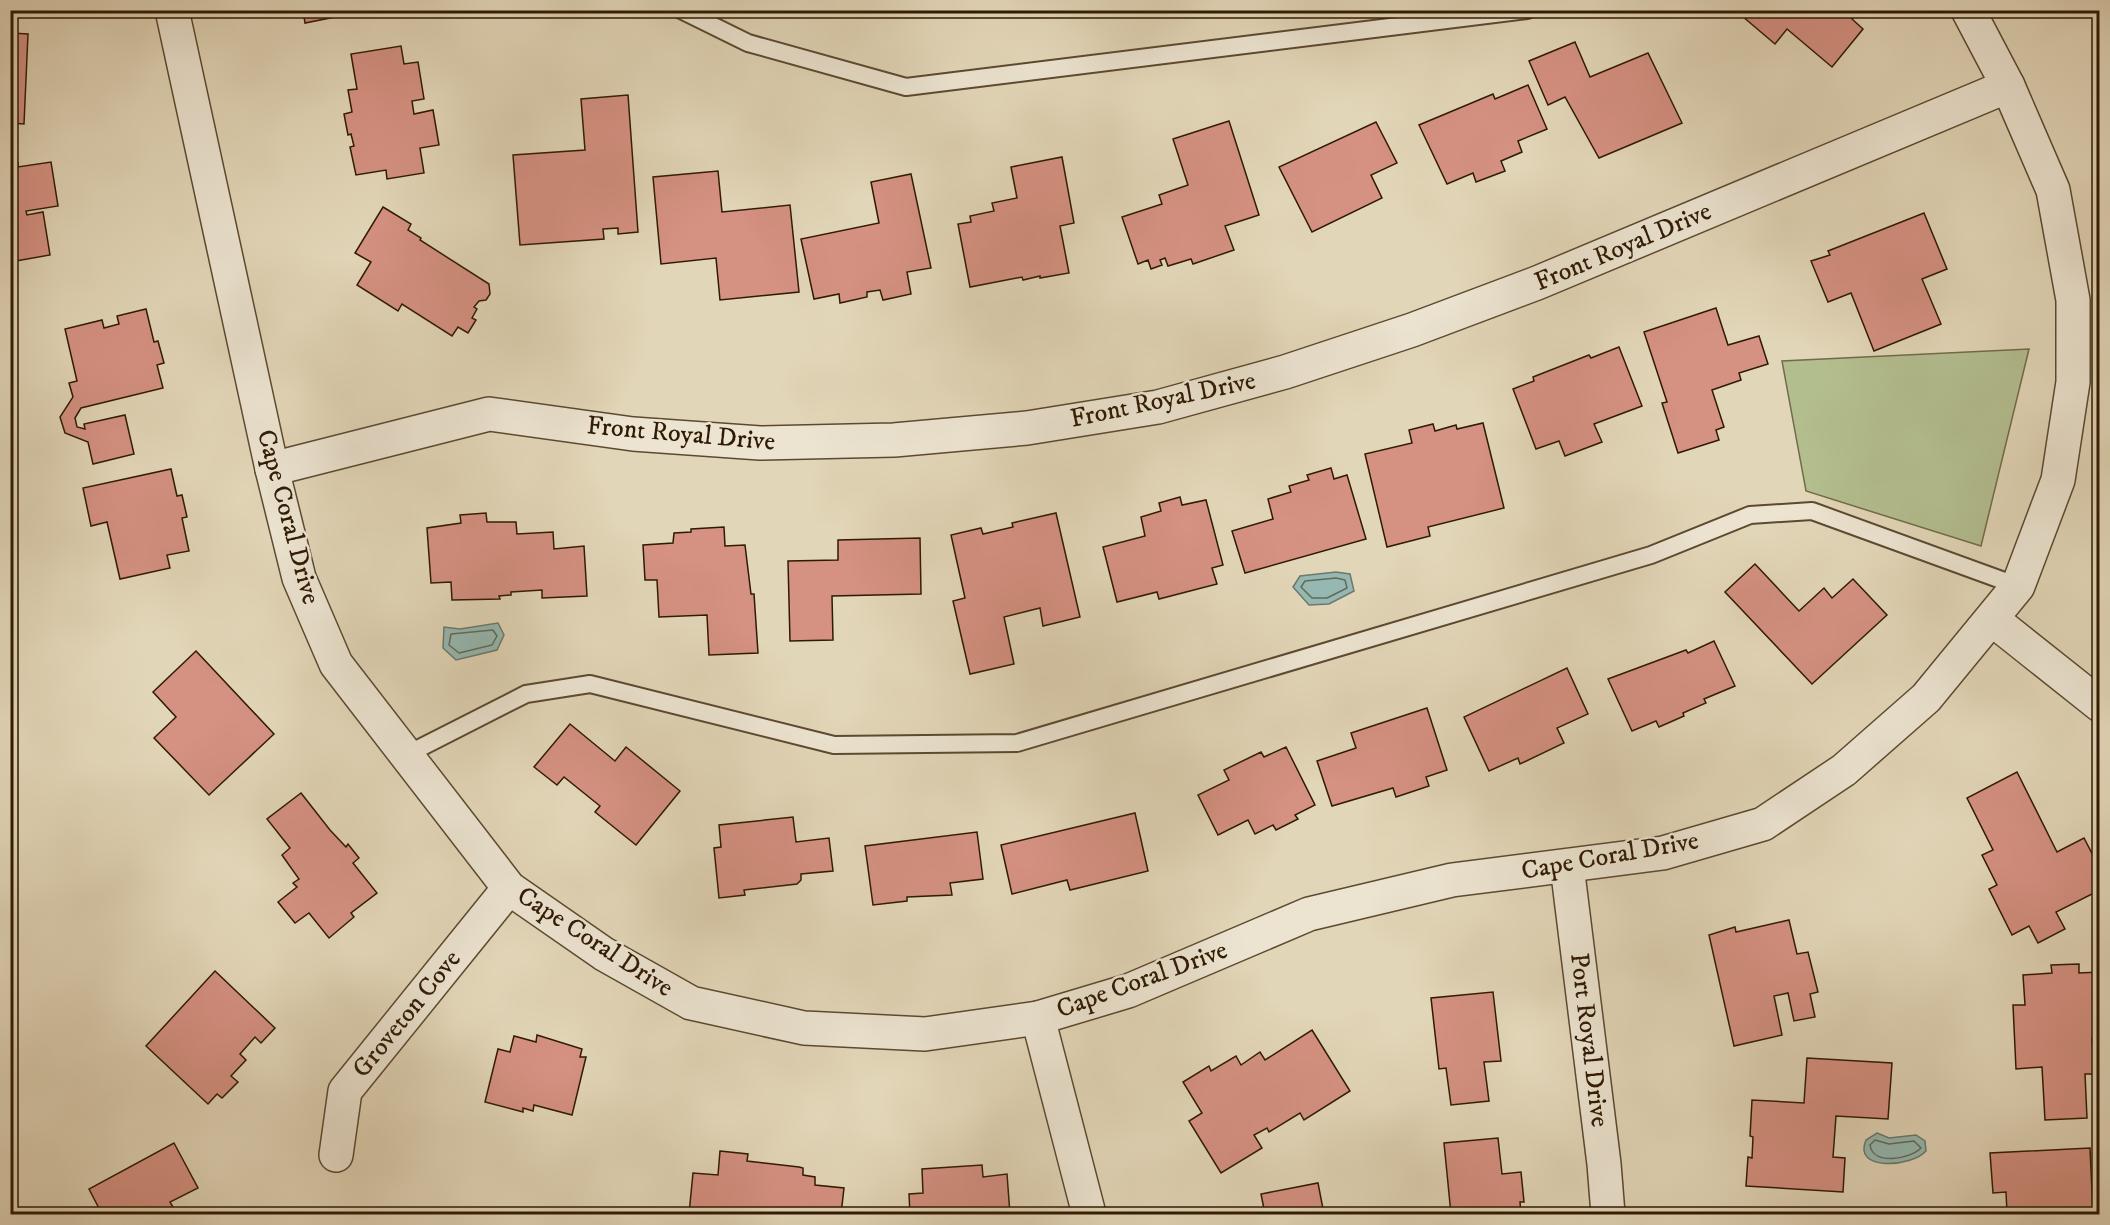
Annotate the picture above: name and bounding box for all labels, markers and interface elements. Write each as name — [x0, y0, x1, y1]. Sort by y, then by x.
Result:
street label: Front Royal Drive — [1530, 195, 1716, 299]
street label: Front Royal Drive — [1067, 364, 1259, 436]
street label: Front Royal Drive — [586, 409, 776, 459]
street label: Cape Coral Drive — [249, 426, 327, 608]
street label: Cape Coral Drive — [1519, 824, 1701, 888]
street label: Cape Coral Drive — [511, 879, 679, 1005]
street label: Cape Coral Drive — [1052, 934, 1232, 1026]
street label: Groveton Cove — [345, 943, 469, 1085]
street label: Port Royal Drive — [1562, 951, 1616, 1129]

